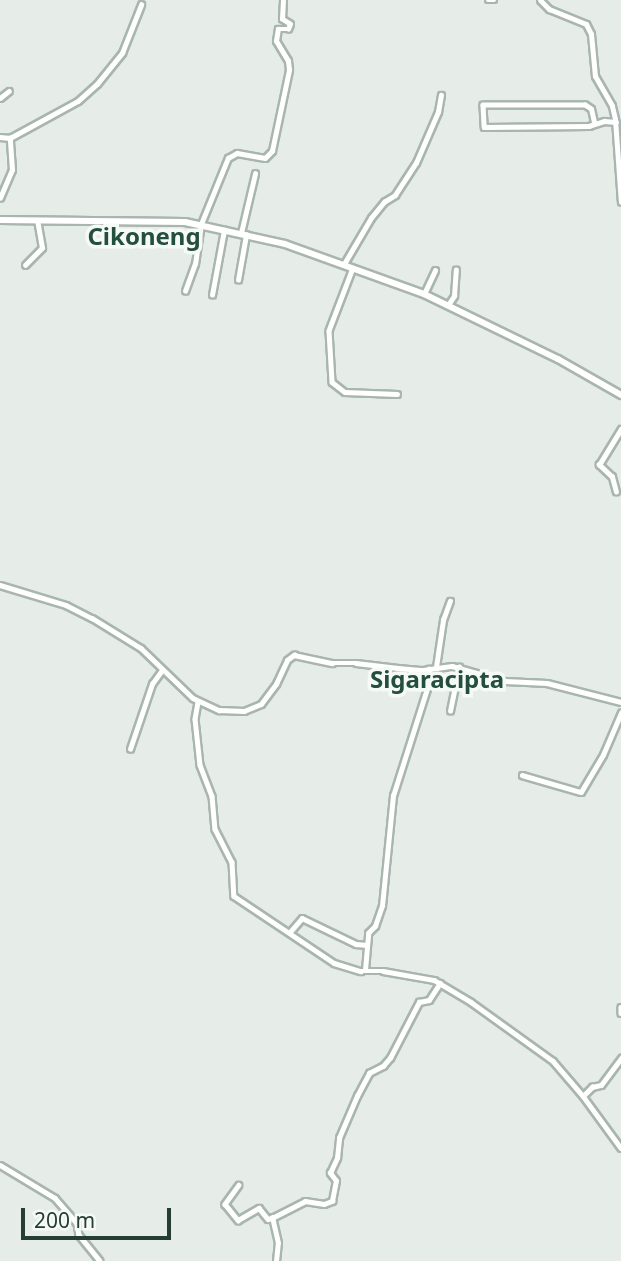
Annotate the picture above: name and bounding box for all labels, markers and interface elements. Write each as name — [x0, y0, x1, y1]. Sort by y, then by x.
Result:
district label: Cikoneng — [87, 222, 201, 250]
district label: Sigaracipta — [370, 665, 504, 693]
scale bar — [24, 1194, 175, 1238]
text: 200 m — [34, 1206, 95, 1234]

